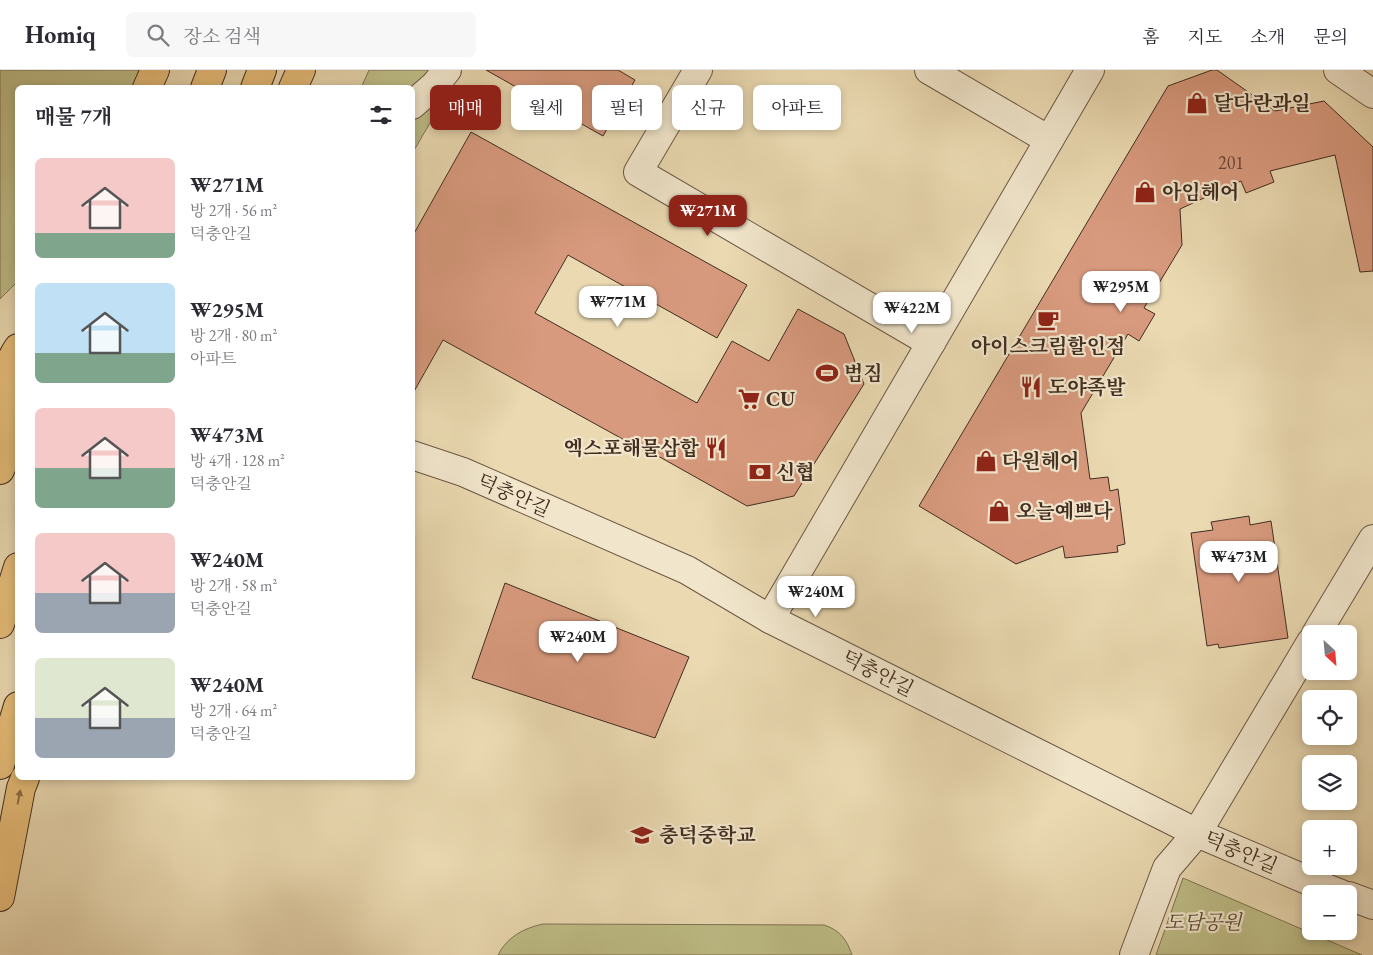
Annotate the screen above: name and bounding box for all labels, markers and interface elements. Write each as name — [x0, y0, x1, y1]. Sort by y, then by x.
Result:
search box — [126, 12, 476, 57]
text: Homiq — [25, 19, 96, 50]
icon: search — [144, 21, 172, 49]
text: 장소 검색 — [184, 24, 261, 49]
text: 홈 — [1142, 25, 1160, 48]
text: 지도 — [1188, 25, 1222, 48]
text: 소개 — [1250, 25, 1285, 48]
text: 문의 — [1313, 25, 1348, 48]
chip: 매매 — [430, 85, 501, 130]
chip: 월세 — [511, 85, 582, 130]
chip: 필터 — [592, 85, 662, 130]
chip: 신규 — [672, 85, 743, 130]
chip: 아파트 — [753, 85, 841, 130]
shop icon: 달다란과일 — [1184, 90, 1210, 116]
place label: 달다란과일 — [1214, 90, 1311, 116]
icon: filters — [367, 101, 395, 129]
text: 매물 7개 — [35, 103, 112, 130]
house number: 201 — [1218, 151, 1244, 174]
text: ₩271M — [190, 171, 264, 198]
icon: home — [75, 178, 135, 238]
shop icon: 아임헤어 — [1132, 179, 1158, 205]
place label: 아임헤어 — [1162, 179, 1239, 205]
pin: ₩271M — [673, 194, 743, 237]
text: 방 2개 · 56 m² — [190, 200, 277, 221]
text: ₩271M — [680, 200, 736, 221]
text: 덕충안길 — [190, 223, 252, 244]
pin: ₩295M — [1086, 270, 1156, 313]
text: ₩295M — [1093, 276, 1149, 297]
pin: ₩771M — [583, 286, 653, 328]
text: ₩771M — [590, 291, 646, 312]
pin: ₩422M — [877, 292, 947, 334]
text: ₩295M — [190, 296, 264, 323]
text: ₩422M — [884, 297, 940, 318]
icon: home — [75, 303, 135, 363]
cafe icon: 아이스크림할인점 — [1035, 307, 1061, 333]
text: 방 2개 · 80 m² — [190, 325, 277, 346]
place label: 아이스크림할인점 — [971, 333, 1125, 359]
text: 아파트 — [190, 348, 236, 369]
sports icon: 범짐 — [814, 360, 840, 386]
place label: 범짐 — [844, 360, 883, 386]
restaurant icon: 도야족발 — [1018, 374, 1044, 400]
place label: 도야족발 — [1048, 374, 1126, 400]
supermarket icon: CU — [736, 386, 762, 412]
place label: CU — [766, 386, 795, 412]
text: ₩473M — [190, 421, 264, 448]
icon: home — [75, 428, 135, 488]
place label: 엑스포해물삼합 — [564, 435, 700, 461]
restaurant icon: 엑스포해물삼합 — [703, 435, 729, 461]
shop icon: 다원헤어 — [973, 448, 999, 474]
place label: 다원헤어 — [1002, 448, 1079, 474]
text: 방 4개 · 128 m² — [190, 450, 285, 471]
bank icon: 신협 — [747, 459, 773, 485]
place label: 신협 — [776, 459, 815, 485]
street label: 덕충안길 — [473, 467, 555, 523]
text: 덕충안길 — [190, 473, 252, 494]
shop icon: 오늘예쁘다 — [986, 498, 1012, 524]
place label: 오늘예쁘다 — [1016, 498, 1113, 524]
pin: ₩473M — [1204, 540, 1274, 583]
text: ₩240M — [190, 546, 264, 573]
text: ₩473M — [1211, 546, 1267, 567]
icon: home — [75, 553, 135, 613]
text: 방 2개 · 58 m² — [190, 575, 277, 596]
pin: ₩240M — [781, 576, 851, 618]
text: ₩240M — [788, 581, 844, 602]
text: 덕충안길 — [190, 598, 252, 619]
pin: ₩240M — [543, 620, 613, 663]
north arrow — [1302, 625, 1358, 680]
map controls — [1302, 625, 1357, 940]
text: ₩240M — [550, 626, 606, 647]
street label: 덕충안길 — [838, 644, 918, 702]
text: ₩240M — [190, 671, 264, 698]
icon: home — [75, 678, 135, 738]
button: locate — [1302, 690, 1357, 745]
text: 방 2개 · 64 m² — [190, 700, 277, 721]
text: 덕충안길 — [190, 723, 252, 744]
button: layers — [1302, 755, 1357, 810]
one-way arrow — [16, 789, 24, 805]
button: + — [1302, 820, 1357, 875]
school or university icon: 충덕중학교 — [629, 822, 655, 848]
place label: 충덕중학교 — [659, 822, 756, 848]
street label: 덕충안길 — [1200, 825, 1282, 879]
button: − — [1302, 885, 1357, 940]
park label: 도담공원 — [1164, 909, 1243, 935]

